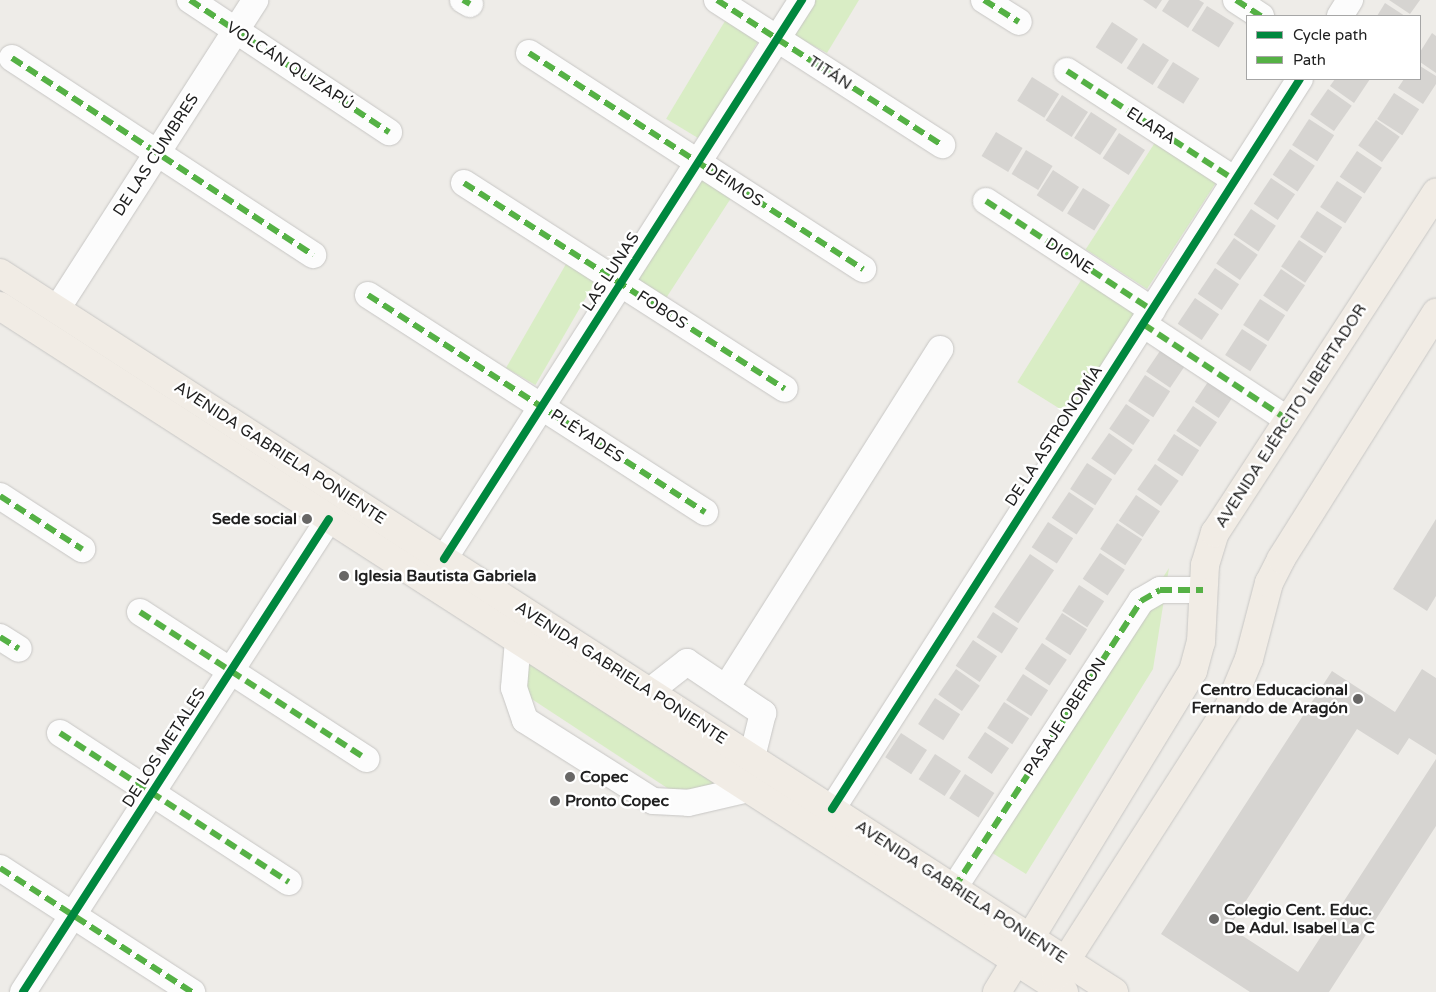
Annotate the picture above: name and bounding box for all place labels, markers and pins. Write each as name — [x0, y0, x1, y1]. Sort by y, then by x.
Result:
place label: Sede social — [212, 509, 297, 529]
marker: Sede social — [301, 513, 313, 525]
place label: Iglesia Bautista Gabriela — [354, 566, 536, 586]
marker: Iglesia Bautista Gabriela — [338, 570, 350, 582]
place label: Centro Educacional Fernando de Aragón — [1191, 680, 1348, 718]
marker: Centro Educacional Fernando de Aragón — [1352, 693, 1364, 705]
place label: Copec — [580, 767, 628, 787]
marker: Copec — [564, 771, 576, 783]
place label: Pronto Copec — [565, 791, 669, 811]
marker: Pronto Copec — [549, 795, 561, 807]
place label: Colegio Cent. Educ. De Adul. Isabel La C — [1224, 900, 1375, 938]
marker: Colegio Cent. Educ. De Adul. Isabel La C — [1208, 913, 1220, 925]

